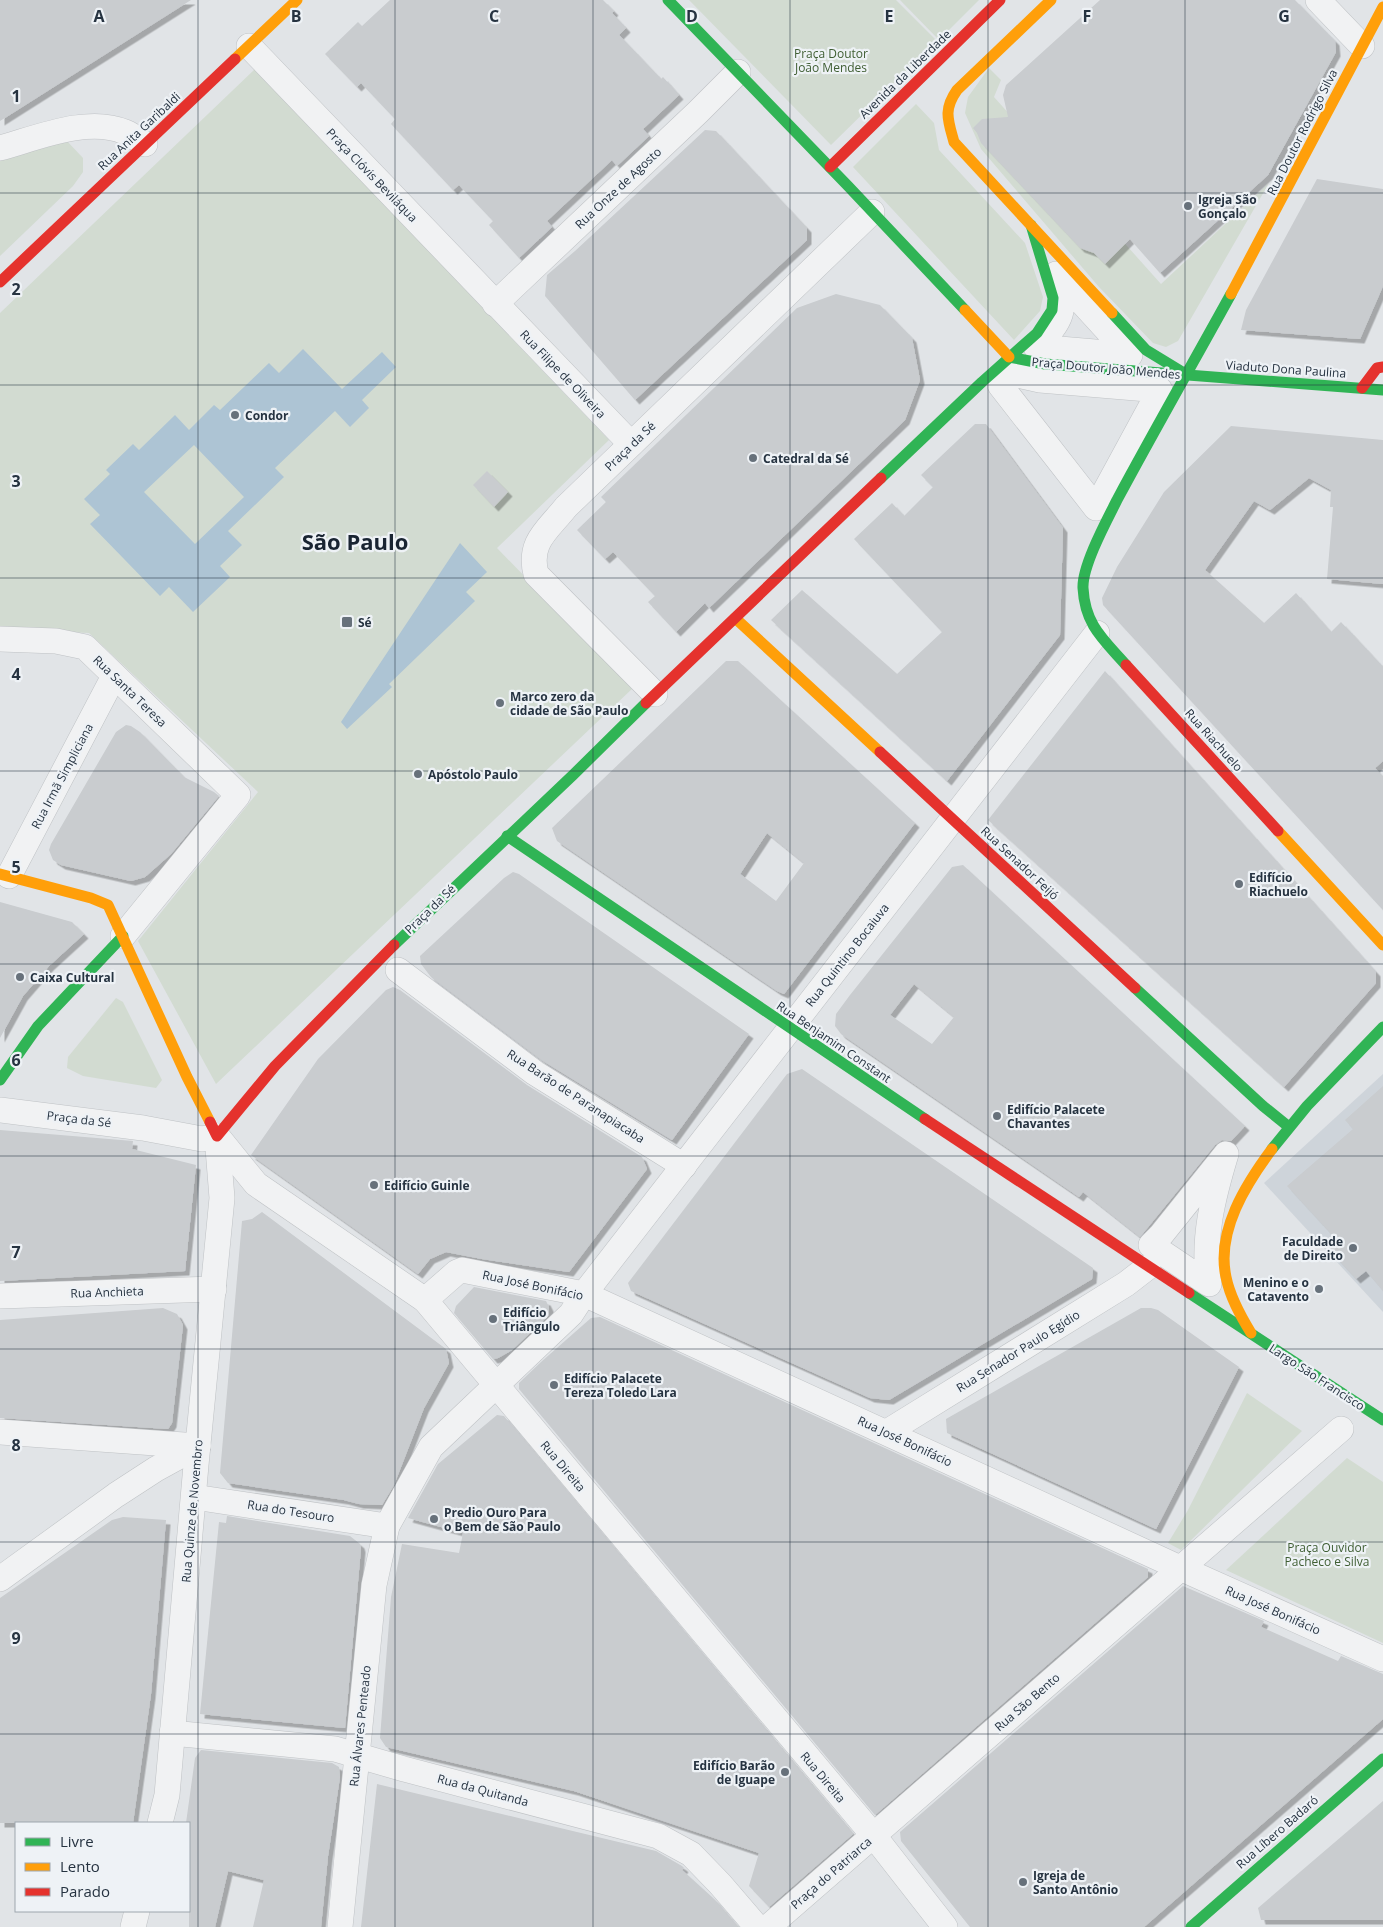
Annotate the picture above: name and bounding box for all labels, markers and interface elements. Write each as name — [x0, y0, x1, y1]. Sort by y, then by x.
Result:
text: A — [93, 5, 105, 27]
text: B — [291, 5, 301, 27]
text: C — [489, 5, 499, 27]
text: D — [686, 5, 698, 27]
text: E — [885, 5, 894, 27]
text: F — [1083, 5, 1091, 27]
text: G — [1278, 5, 1290, 27]
street label: Avenida da Liberdade — [855, 26, 955, 122]
park label: Praça Doutor João Mendes — [794, 45, 868, 76]
street label: Rua Doutor Rodrigo Silva — [1263, 66, 1341, 198]
text: 1 — [11, 85, 21, 107]
street label: Rua Anita Garibaldi — [94, 88, 184, 174]
street label: Praça Clóvis Beviláqua — [323, 124, 421, 226]
street label: Rua Onze de Agosto — [571, 143, 665, 233]
place label: Igreja São Gonçalo — [1198, 191, 1257, 222]
marker: Igreja São Gonçalo — [1182, 200, 1194, 212]
text: 2 — [11, 278, 21, 300]
street label: Rua Filipe de Oliveira — [516, 326, 610, 422]
street label: Praça Doutor João Mendes — [1031, 353, 1181, 383]
street label: Viaduto Dona Paulina — [1225, 356, 1347, 382]
place label: Condor — [245, 407, 289, 424]
marker: Condor — [229, 409, 241, 421]
street label: Praça da Sé — [601, 417, 659, 475]
place label: Catedral da Sé — [763, 450, 849, 467]
marker: Catedral da Sé — [747, 452, 759, 464]
text: 3 — [11, 470, 21, 492]
district label: São Paulo — [302, 526, 408, 556]
place label: Sé — [358, 614, 372, 631]
marker: Sé — [340, 615, 354, 629]
street label: Rua Santa Teresa — [89, 651, 171, 731]
text: 4 — [11, 663, 21, 685]
place label: Marco zero da cidade de São Paulo — [510, 688, 628, 719]
marker: Marco zero da cidade de São Paulo — [494, 697, 506, 709]
street label: Rua Riachuelo — [1181, 705, 1247, 775]
street label: Rua Irmã Simpliciana — [27, 720, 97, 832]
place label: Apóstolo Paulo — [428, 766, 518, 783]
marker: Apóstolo Paulo — [412, 768, 424, 780]
street label: Rua Senador Feijó — [977, 822, 1063, 904]
text: 5 — [11, 856, 21, 878]
place label: Edifício Riachuelo — [1249, 869, 1308, 900]
marker: Edifício Riachuelo — [1233, 878, 1245, 890]
street label: Praça da Sé — [401, 880, 459, 938]
street label: Rua Quintino Bocaiuva — [801, 900, 893, 1010]
place label: Caixa Cultural — [30, 969, 115, 986]
marker: Caixa Cultural — [14, 971, 26, 983]
street label: Rua Benjamim Constant — [773, 997, 895, 1087]
street label: Rua Barão de Paranapiacaba — [504, 1045, 648, 1147]
text: 6 — [11, 1049, 21, 1071]
place label: Edifício Palacete Chavantes — [1007, 1101, 1105, 1132]
street label: Praça da Sé — [46, 1107, 112, 1131]
marker: Edifício Palacete Chavantes — [991, 1110, 1003, 1122]
place label: Edifício Guinle — [384, 1177, 470, 1194]
marker: Edifício Guinle — [368, 1179, 380, 1191]
place label: Faculdade de Direito — [1282, 1233, 1343, 1264]
text: 7 — [11, 1241, 21, 1263]
marker: Faculdade de Direito — [1347, 1242, 1359, 1254]
street label: Rua José Bonifácio — [481, 1266, 585, 1304]
place label: Menino e o Catavento — [1243, 1274, 1309, 1305]
street label: Rua Anchieta — [70, 1282, 144, 1302]
marker: Menino e o Catavento — [1313, 1283, 1325, 1295]
place label: Edifício Triângulo — [503, 1304, 560, 1335]
street label: Rua Senador Paulo Egídio — [953, 1306, 1083, 1396]
marker: Edifício Triângulo — [487, 1313, 499, 1325]
street label: Largo São Francisco — [1266, 1340, 1368, 1414]
place label: Edifício Palacete Tereza Toledo Lara — [564, 1370, 677, 1401]
marker: Edifício Palacete Tereza Toledo Lara — [548, 1379, 560, 1391]
street label: Rua José Bonifácio — [855, 1412, 955, 1470]
text: 8 — [11, 1434, 21, 1456]
street label: Rua Direita — [537, 1437, 589, 1495]
street label: Rua Quinze de Novembro — [177, 1439, 207, 1583]
street label: Rua do Tesouro — [246, 1496, 336, 1526]
place label: Predio Ouro Para o Bem de São Paulo — [444, 1504, 561, 1535]
marker: Predio Ouro Para o Bem de São Paulo — [428, 1513, 440, 1525]
park label: Praça Ouvidor Pacheco e Silva — [1285, 1539, 1369, 1570]
street label: Rua José Bonifácio — [1223, 1581, 1323, 1639]
text: 9 — [11, 1627, 21, 1649]
street label: Rua Álvares Penteado — [345, 1665, 375, 1787]
street label: Rua São Bento — [991, 1669, 1063, 1735]
street label: Rua Direita — [797, 1748, 849, 1806]
place label: Edifício Barão de Iguape — [693, 1757, 775, 1788]
marker: Edifício Barão de Iguape — [779, 1766, 791, 1778]
street label: Rua da Quitanda — [436, 1770, 530, 1810]
street label: Rua Líbero Badaró — [1232, 1792, 1322, 1872]
legend — [15, 1822, 190, 1912]
text: Livre — [60, 1831, 94, 1851]
street label: Praça do Patriarca — [787, 1833, 875, 1913]
text: Lento — [60, 1856, 100, 1876]
place label: Igreja de Santo Antônio — [1033, 1867, 1118, 1898]
marker: Igreja de Santo Antônio — [1017, 1876, 1029, 1888]
text: Parado — [60, 1881, 110, 1901]

